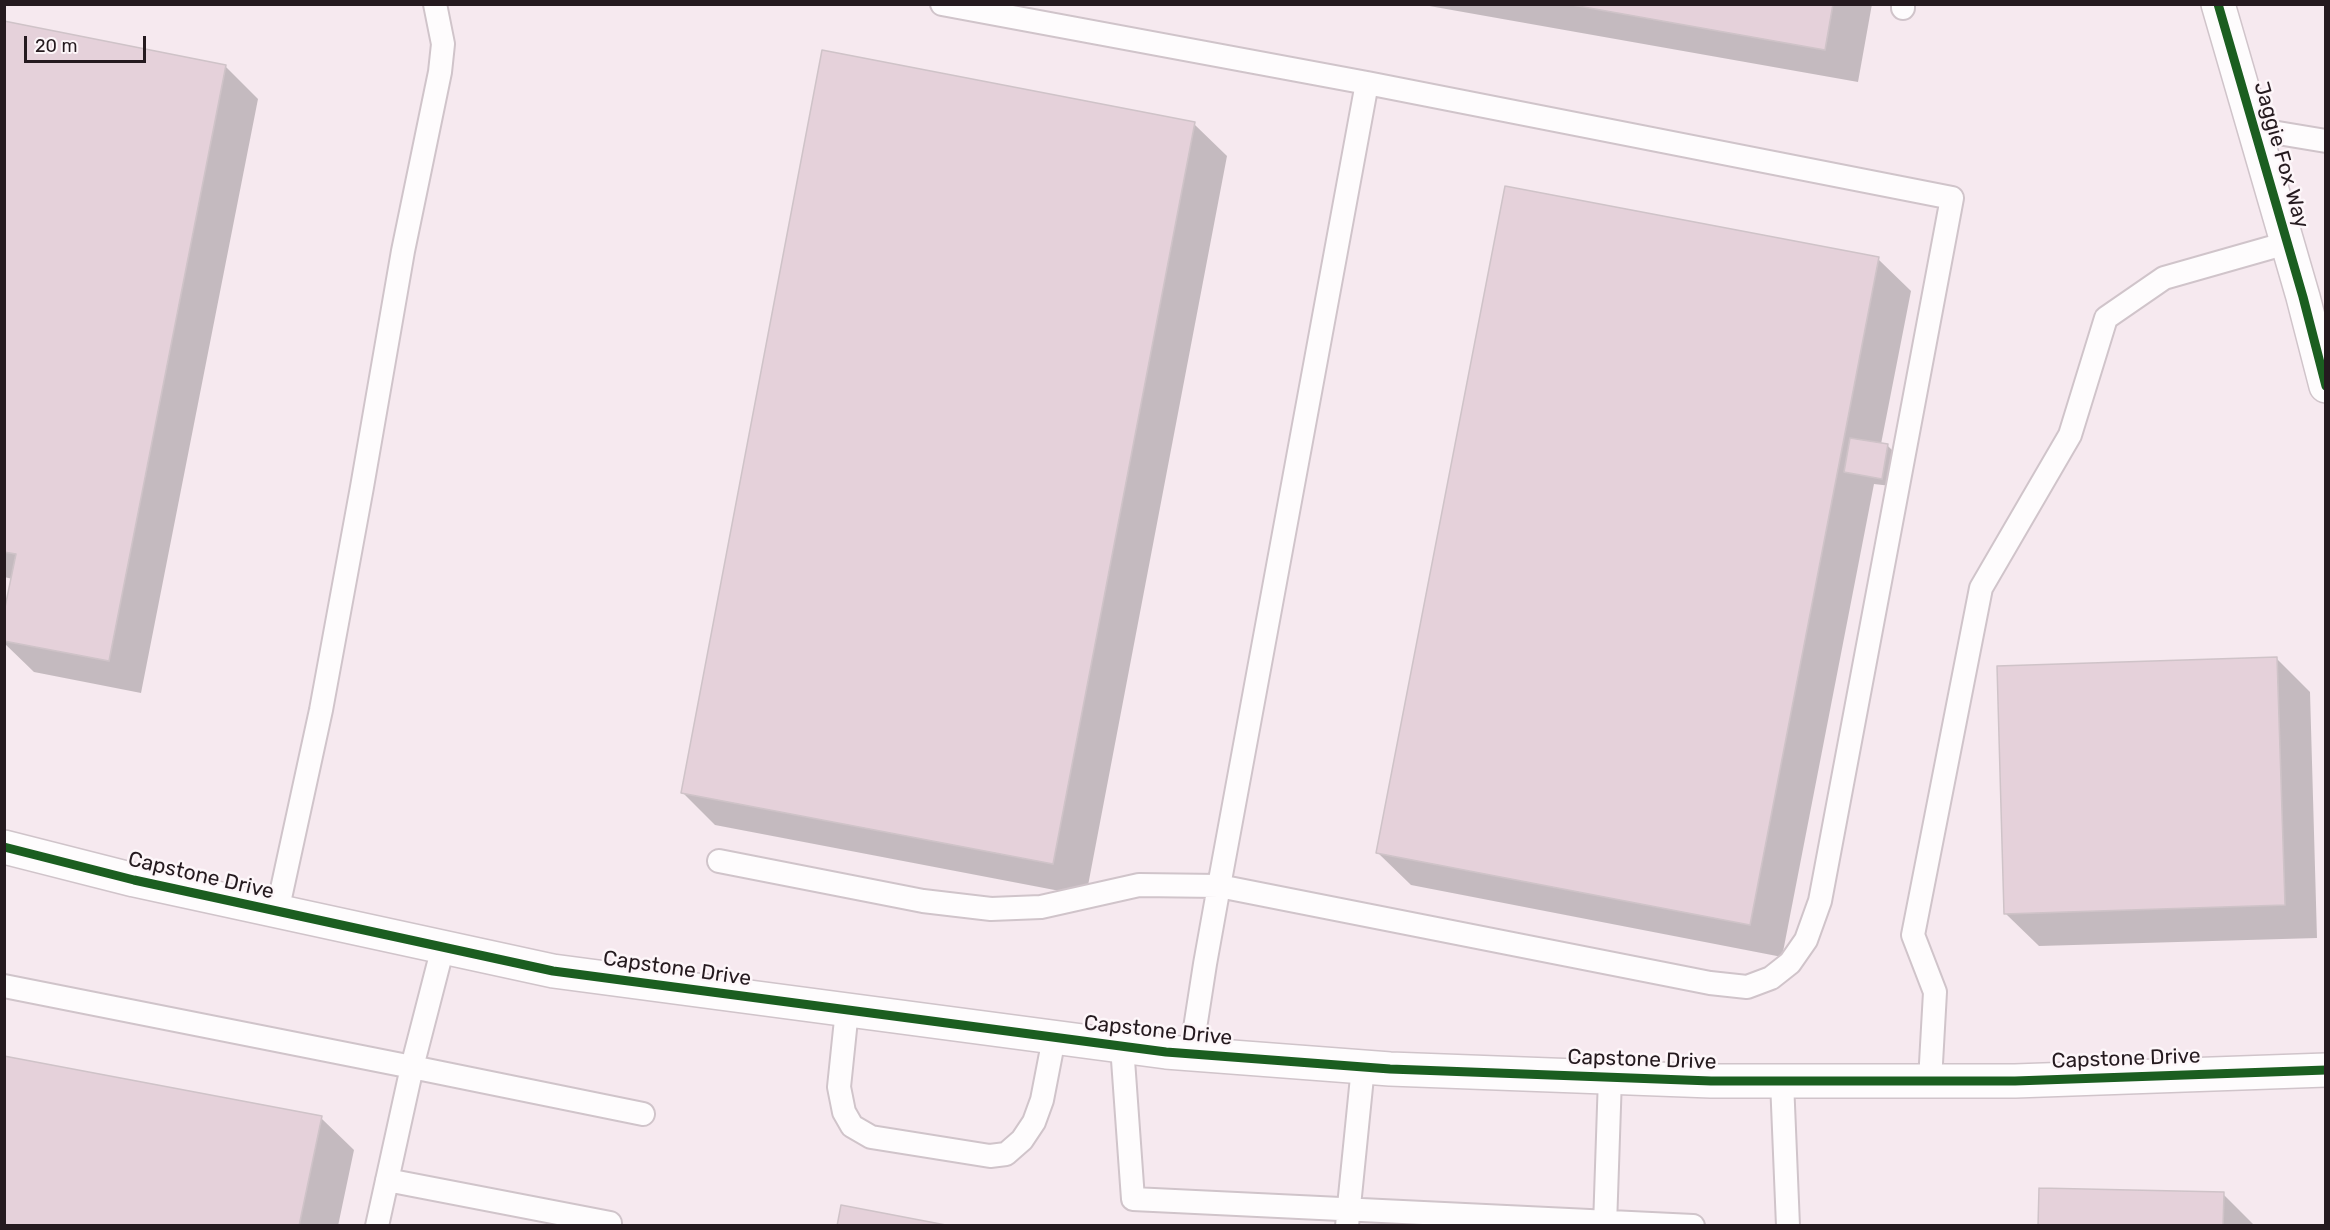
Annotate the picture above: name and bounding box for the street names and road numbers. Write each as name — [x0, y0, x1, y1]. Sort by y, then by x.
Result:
street label: Jaggie Fox Way — [2248, 79, 2314, 231]
street label: Capstone Drive — [125, 847, 277, 905]
street label: Capstone Drive — [601, 946, 753, 992]
street label: Capstone Drive — [1082, 1011, 1234, 1051]
street label: Capstone Drive — [2051, 1044, 2201, 1074]
street label: Capstone Drive — [1567, 1045, 1717, 1075]

